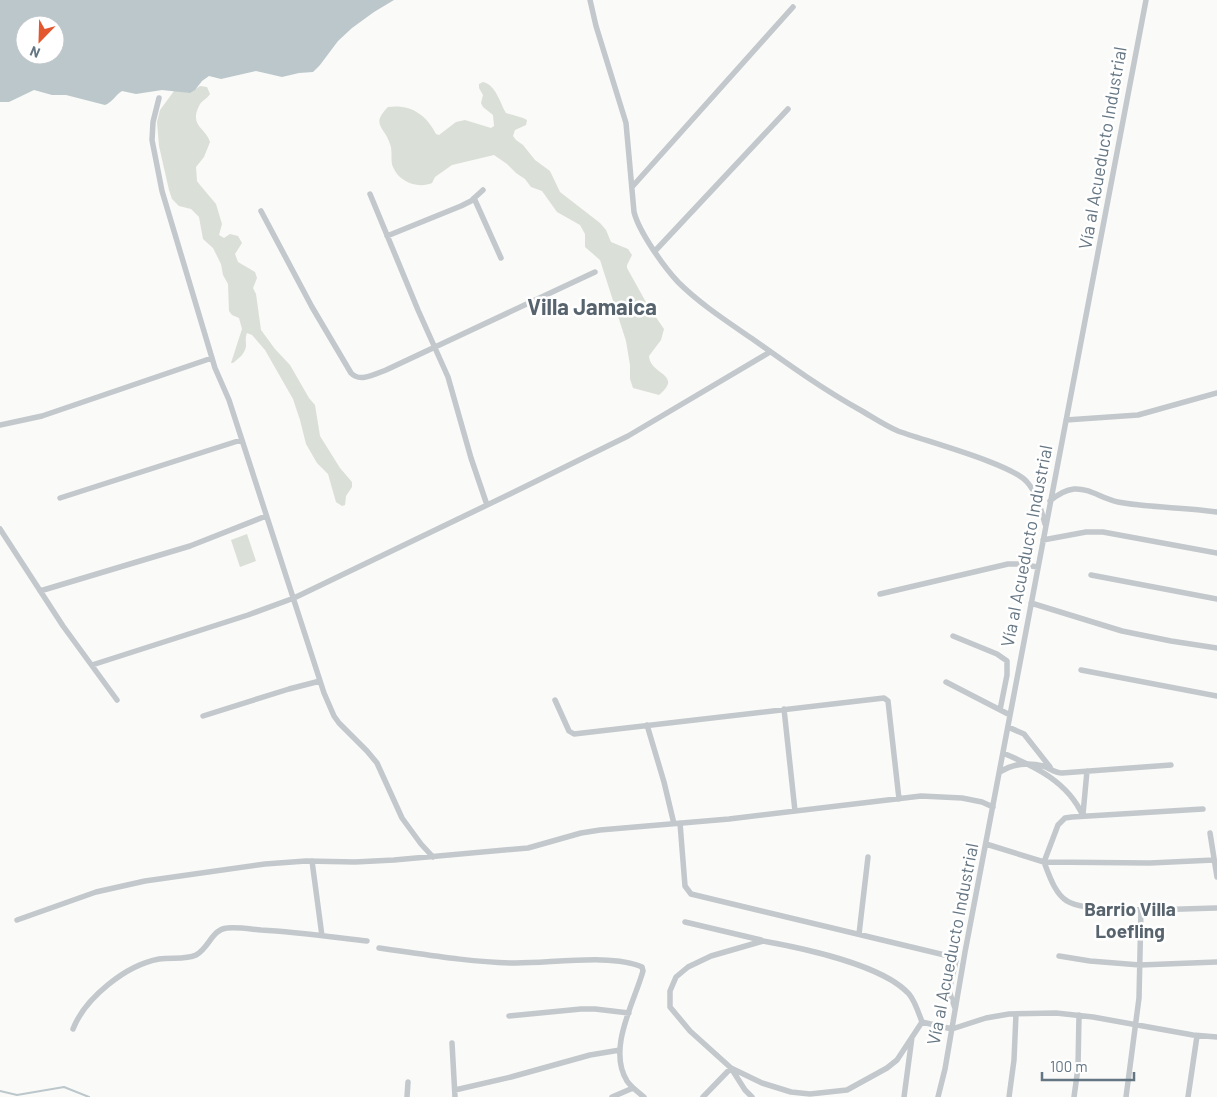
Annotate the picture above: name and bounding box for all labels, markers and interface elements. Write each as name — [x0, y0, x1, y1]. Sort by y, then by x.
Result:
north arrow — [15, 15, 65, 65]
text: N — [27, 43, 42, 62]
street label: Vía al Acueducto Industrial — [1073, 45, 1131, 251]
district label: Villa Jamaica — [527, 293, 657, 319]
street label: Vía al Acueducto Industrial — [996, 443, 1056, 649]
street label: Vía al Acueducto Industrial — [922, 841, 982, 1047]
district label: Barrio Villa Loefling — [1084, 897, 1176, 942]
scale bar — [1042, 1050, 1134, 1082]
text: 100 m — [1050, 1057, 1088, 1075]

